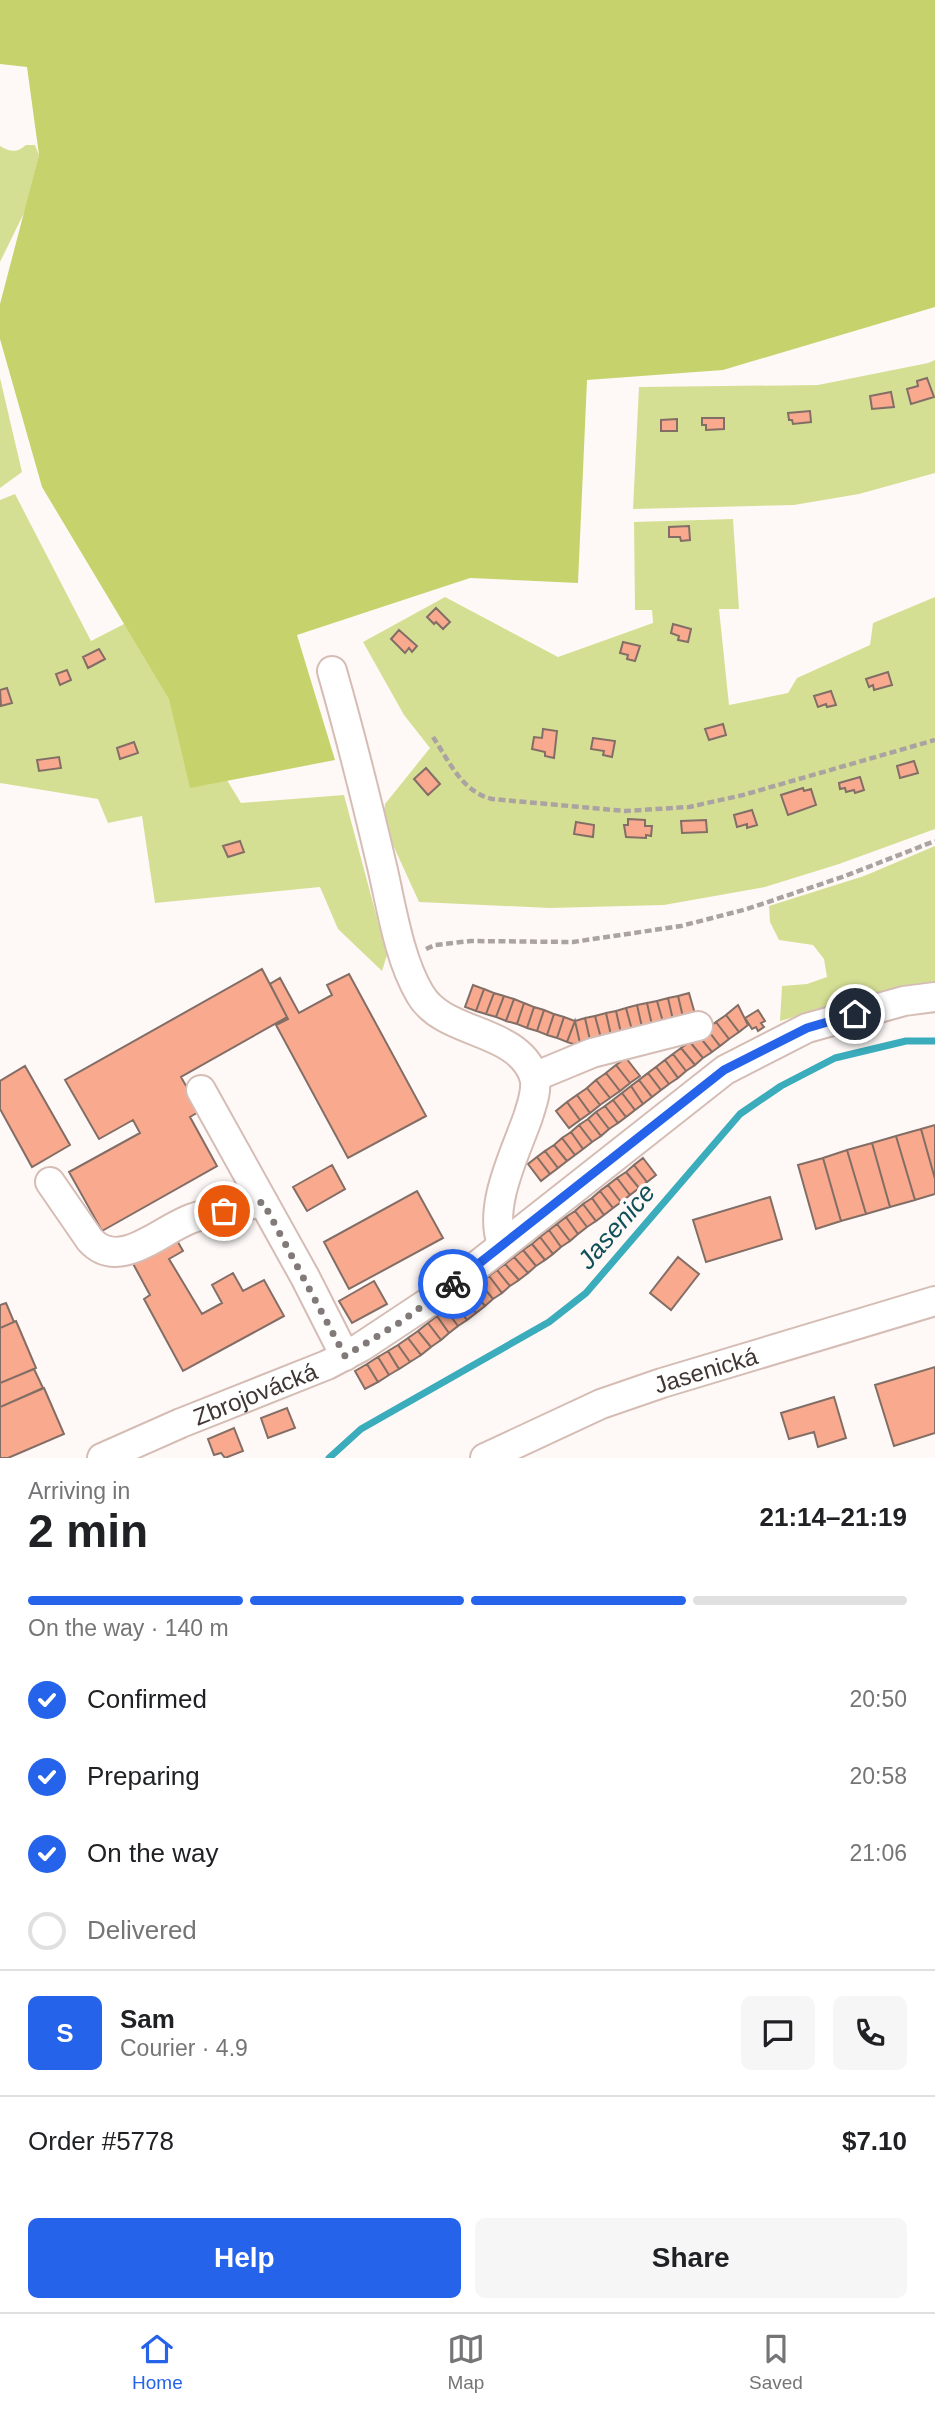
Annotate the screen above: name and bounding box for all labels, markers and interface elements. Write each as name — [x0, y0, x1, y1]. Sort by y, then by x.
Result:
pin — [825, 984, 885, 1044]
icon: home — [836, 995, 874, 1033]
water label: Jasenice — [570, 1177, 661, 1275]
pin — [194, 1181, 254, 1241]
icon: bag — [205, 1192, 243, 1230]
courier — [418, 1249, 488, 1319]
icon: bike — [434, 1265, 472, 1303]
street label: Jasenická — [650, 1341, 761, 1398]
street label: Zbrojovácká — [189, 1357, 321, 1430]
text: Arriving in — [28, 1478, 130, 1504]
text: 21:14–21:19 — [760, 1502, 907, 1532]
text: 2 min — [28, 1505, 148, 1557]
text: On the way · 140 m — [28, 1615, 229, 1641]
icon: check — [28, 1681, 66, 1719]
text: Confirmed — [87, 1684, 207, 1714]
text: 20:50 — [849, 1686, 907, 1712]
icon: check — [28, 1758, 66, 1796]
text: Preparing — [87, 1761, 200, 1791]
text: 20:58 — [849, 1763, 907, 1789]
icon: check — [28, 1835, 66, 1873]
text: On the way — [87, 1838, 219, 1868]
text: 21:06 — [849, 1840, 907, 1866]
text: Delivered — [87, 1915, 197, 1945]
button: chat — [741, 1996, 815, 2070]
button: phone — [833, 1996, 907, 2070]
text: Sam — [120, 2004, 175, 2034]
text: S — [56, 2018, 74, 2048]
text: Courier · 4.9 — [120, 2035, 248, 2061]
text: Order #5778 — [28, 2126, 174, 2156]
text: $7.10 — [842, 2126, 907, 2156]
button: Help — [28, 2218, 461, 2298]
button: Share — [475, 2218, 907, 2298]
tab: Home — [132, 2330, 183, 2394]
tab: Map — [447, 2330, 485, 2394]
tab: Saved — [749, 2330, 803, 2394]

